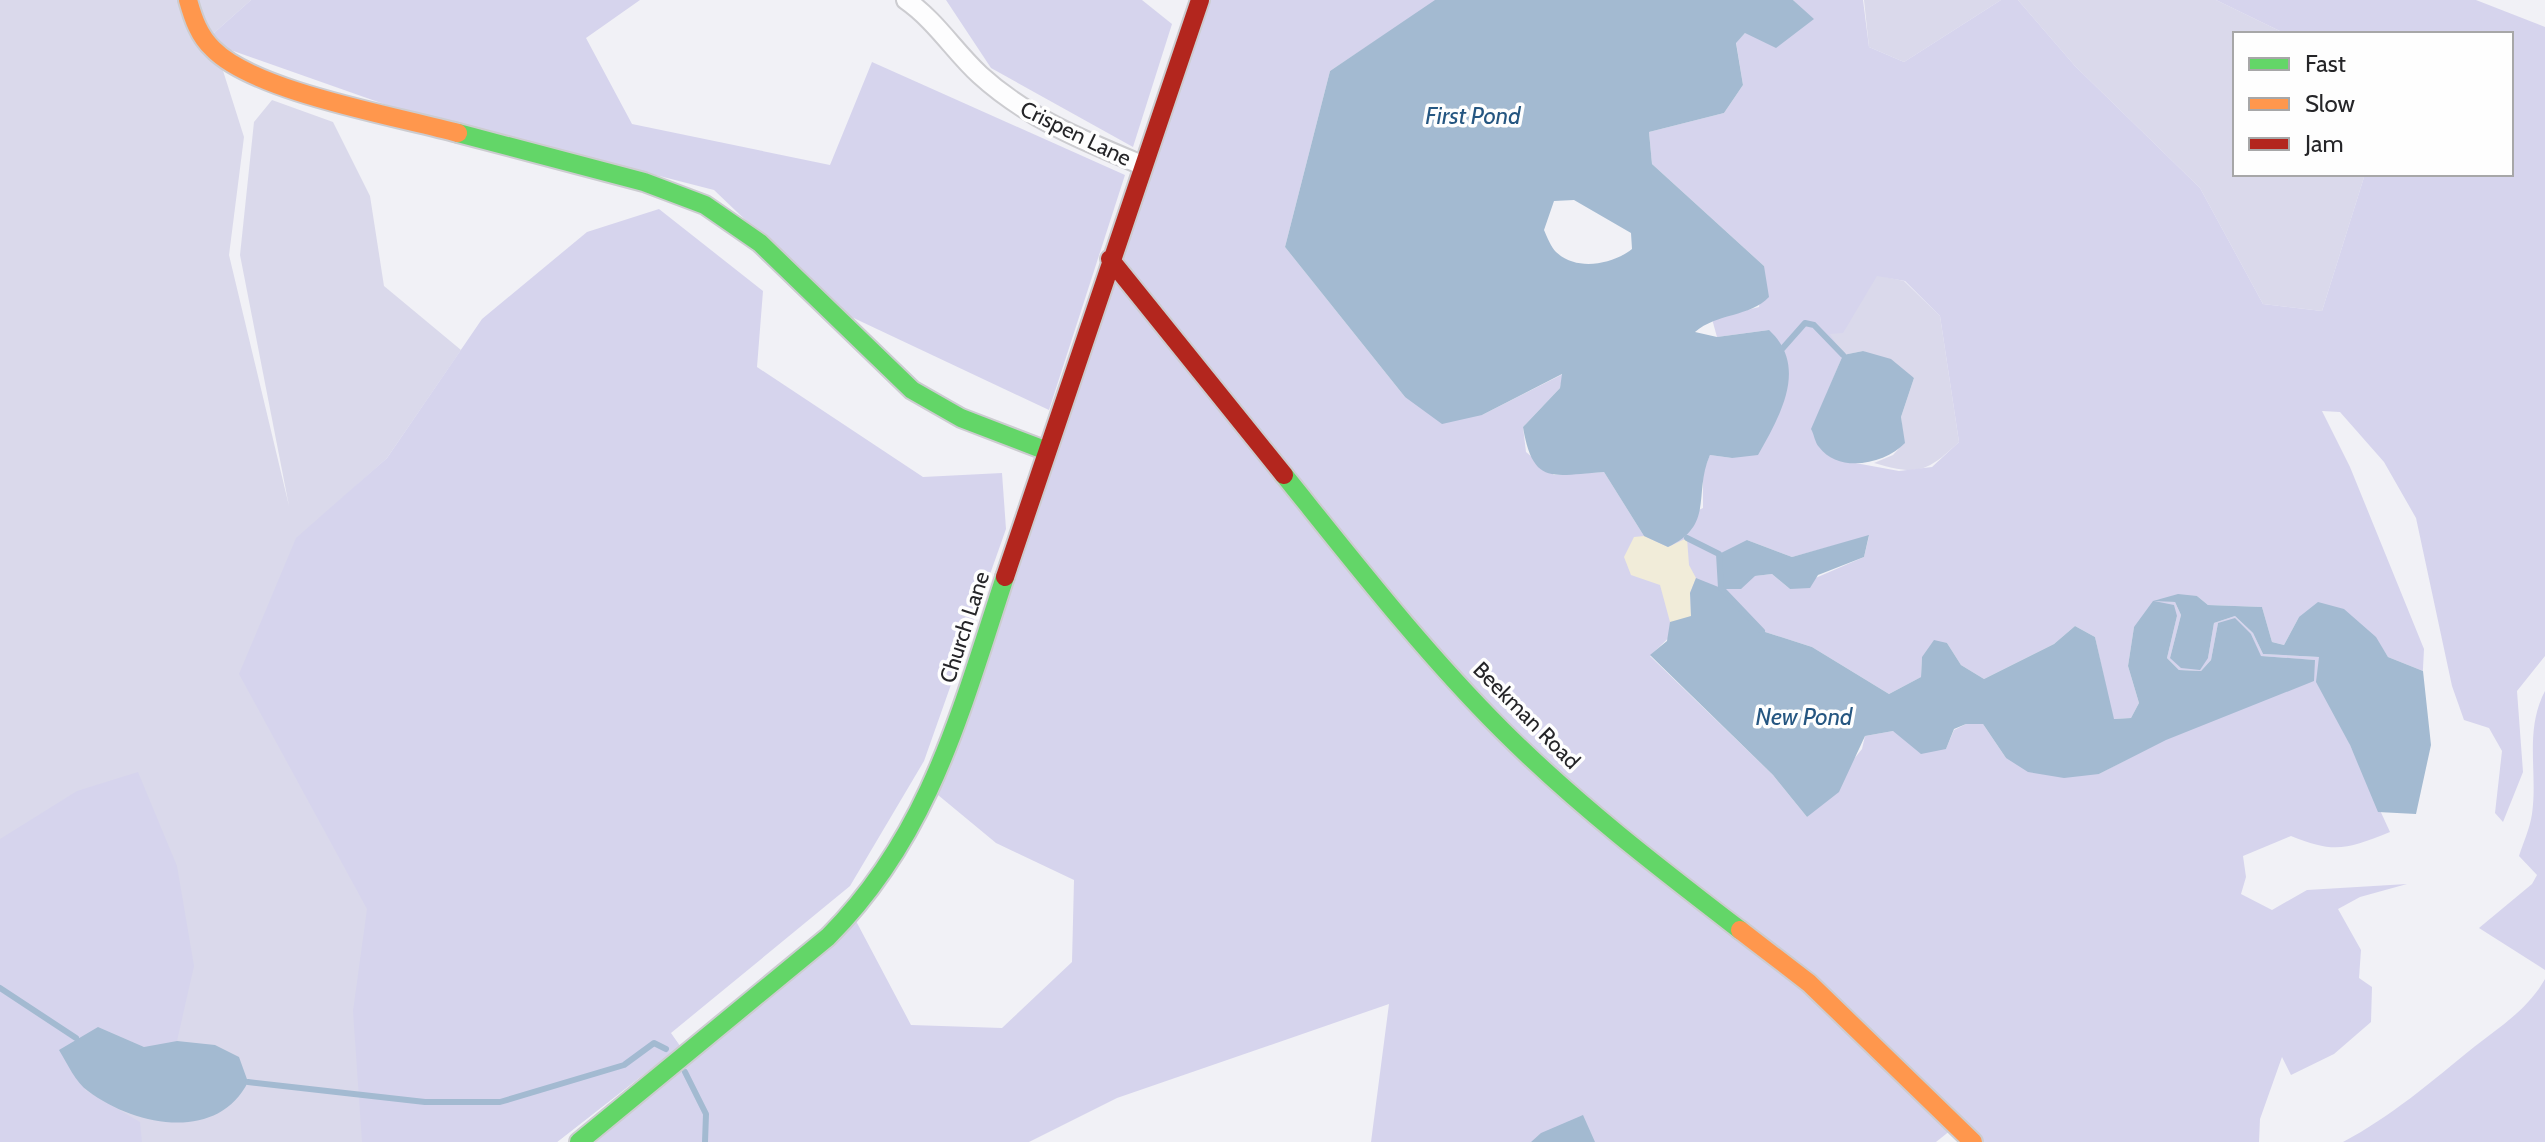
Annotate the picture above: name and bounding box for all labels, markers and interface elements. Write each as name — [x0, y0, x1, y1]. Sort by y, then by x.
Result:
legend — [2233, 32, 2513, 176]
text: Fast — [2305, 49, 2346, 78]
text: Slow — [2305, 89, 2355, 118]
street label: Crispen Lane — [1016, 95, 1136, 172]
water label: First Pond — [1425, 101, 1521, 130]
text: Jam — [2304, 129, 2343, 158]
street label: Church Lane — [934, 568, 995, 686]
street label: Beekman Road — [1467, 656, 1586, 775]
water label: New Pond — [1755, 702, 1853, 731]

